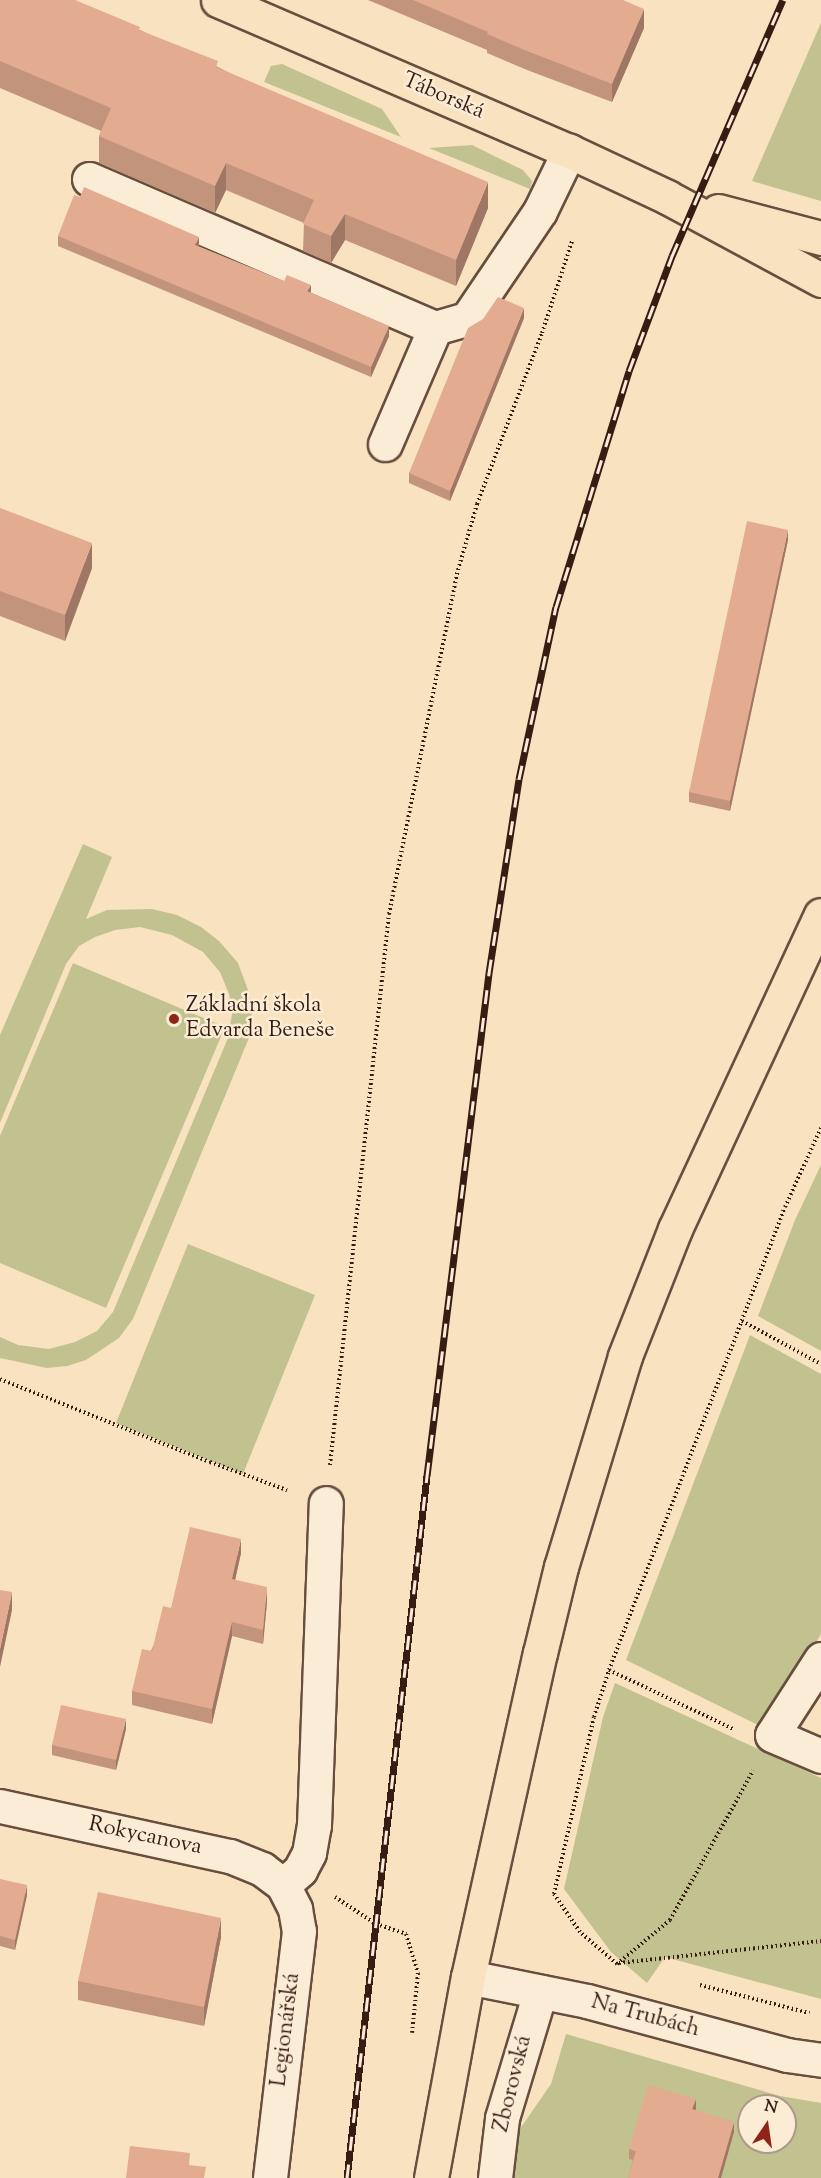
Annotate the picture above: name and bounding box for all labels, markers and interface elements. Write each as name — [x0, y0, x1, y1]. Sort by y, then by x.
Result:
street label: Táborská — [398, 68, 488, 126]
place label: Základní škola Edvarda Beneše — [186, 993, 334, 1044]
marker: Základní škola Edvarda Beneše — [167, 1012, 181, 1026]
street label: Rokycanova — [86, 1812, 204, 1862]
street label: Legionářská — [267, 1972, 307, 2088]
street label: Na Trubách — [588, 1990, 702, 2044]
street label: Zborovská — [489, 2033, 539, 2135]
north arrow — [737, 2094, 797, 2154]
text: N — [762, 2095, 780, 2121]

